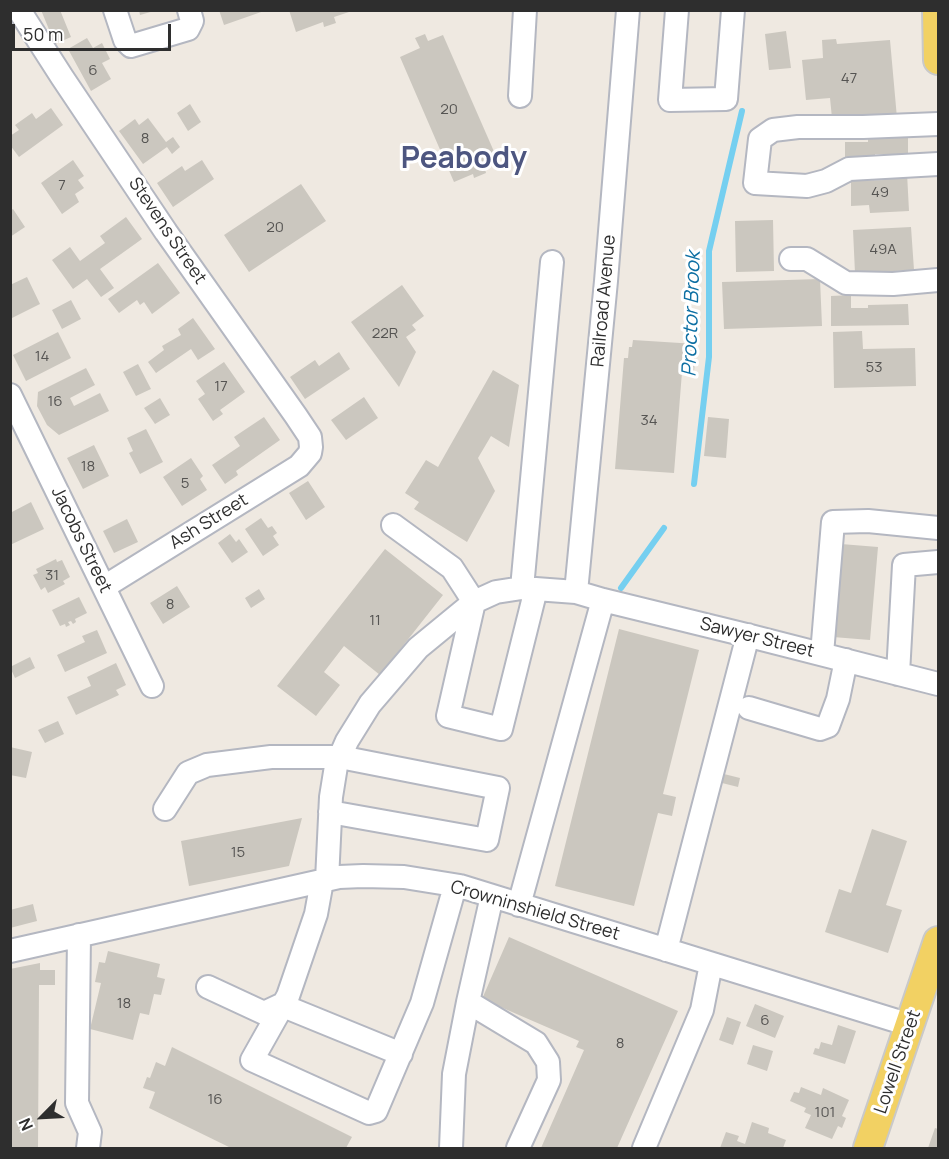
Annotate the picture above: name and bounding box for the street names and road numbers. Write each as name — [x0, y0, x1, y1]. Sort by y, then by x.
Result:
street label: Stevens Street — [123, 174, 211, 288]
street label: Railroad Avenue — [587, 234, 621, 368]
street label: Jacobs Street — [46, 484, 116, 596]
street label: Ash Street — [166, 490, 252, 554]
street label: Sawyer Street — [698, 613, 816, 663]
street label: Crowninshield Street — [448, 876, 622, 946]
street label: Lowell Street — [870, 1007, 926, 1117]

